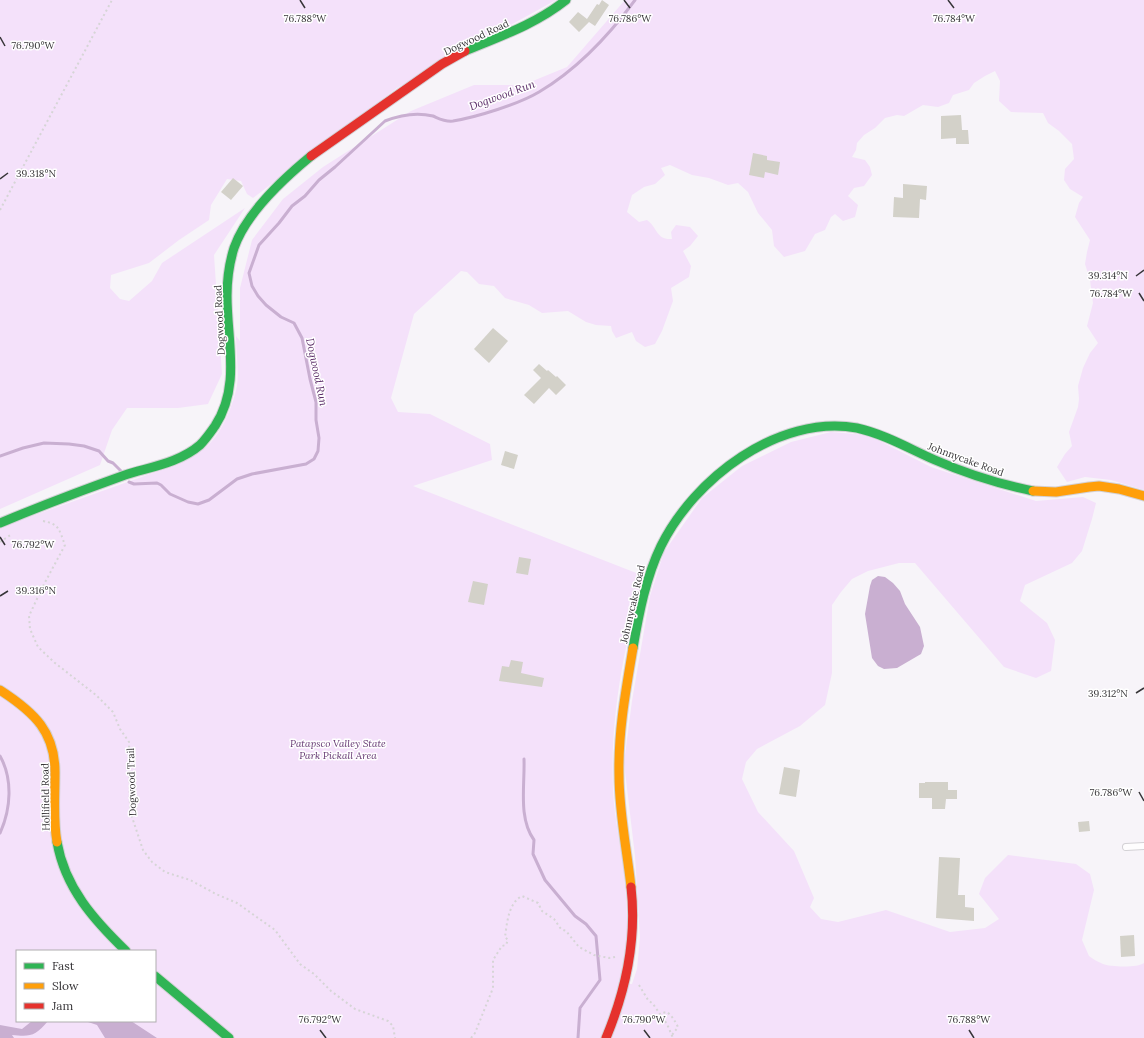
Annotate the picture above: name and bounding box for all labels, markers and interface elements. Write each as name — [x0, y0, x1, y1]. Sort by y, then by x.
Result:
text: 76.788°W — [284, 12, 327, 25]
text: 76.786°W — [609, 12, 652, 25]
text: 76.784°W — [933, 12, 976, 25]
street label: Dogwood Road — [442, 17, 511, 58]
text: 76.790°W — [11, 39, 56, 52]
water label: Dogwood Run — [467, 77, 537, 113]
text: 39.318°N — [16, 167, 56, 180]
text: 39.314°N — [1088, 269, 1128, 282]
street label: Dogwood Road — [211, 285, 228, 355]
text: 76.784°W — [1090, 287, 1133, 300]
water label: Dogwood Run — [303, 337, 331, 407]
street label: Johnnycake Road — [925, 439, 1006, 479]
text: 76.792°W — [12, 538, 55, 551]
street label: Johnnycake Road — [617, 564, 648, 645]
text: 39.316°N — [16, 584, 57, 597]
text: 39.312°N — [1088, 687, 1128, 700]
park label: Patapsco Valley State Park Pickall Area — [290, 737, 386, 762]
street label: Dogwood Trail — [124, 747, 139, 816]
street label: Hollifield Road — [38, 763, 53, 831]
text: 76.786°W — [1090, 786, 1133, 799]
legend — [16, 950, 156, 1022]
text: Fast — [52, 958, 75, 973]
text: Slow — [52, 978, 79, 993]
text: Jam — [51, 998, 73, 1013]
text: 76.792°W — [299, 1013, 342, 1026]
text: 76.790°W — [622, 1013, 667, 1026]
text: 76.788°W — [948, 1013, 991, 1026]

